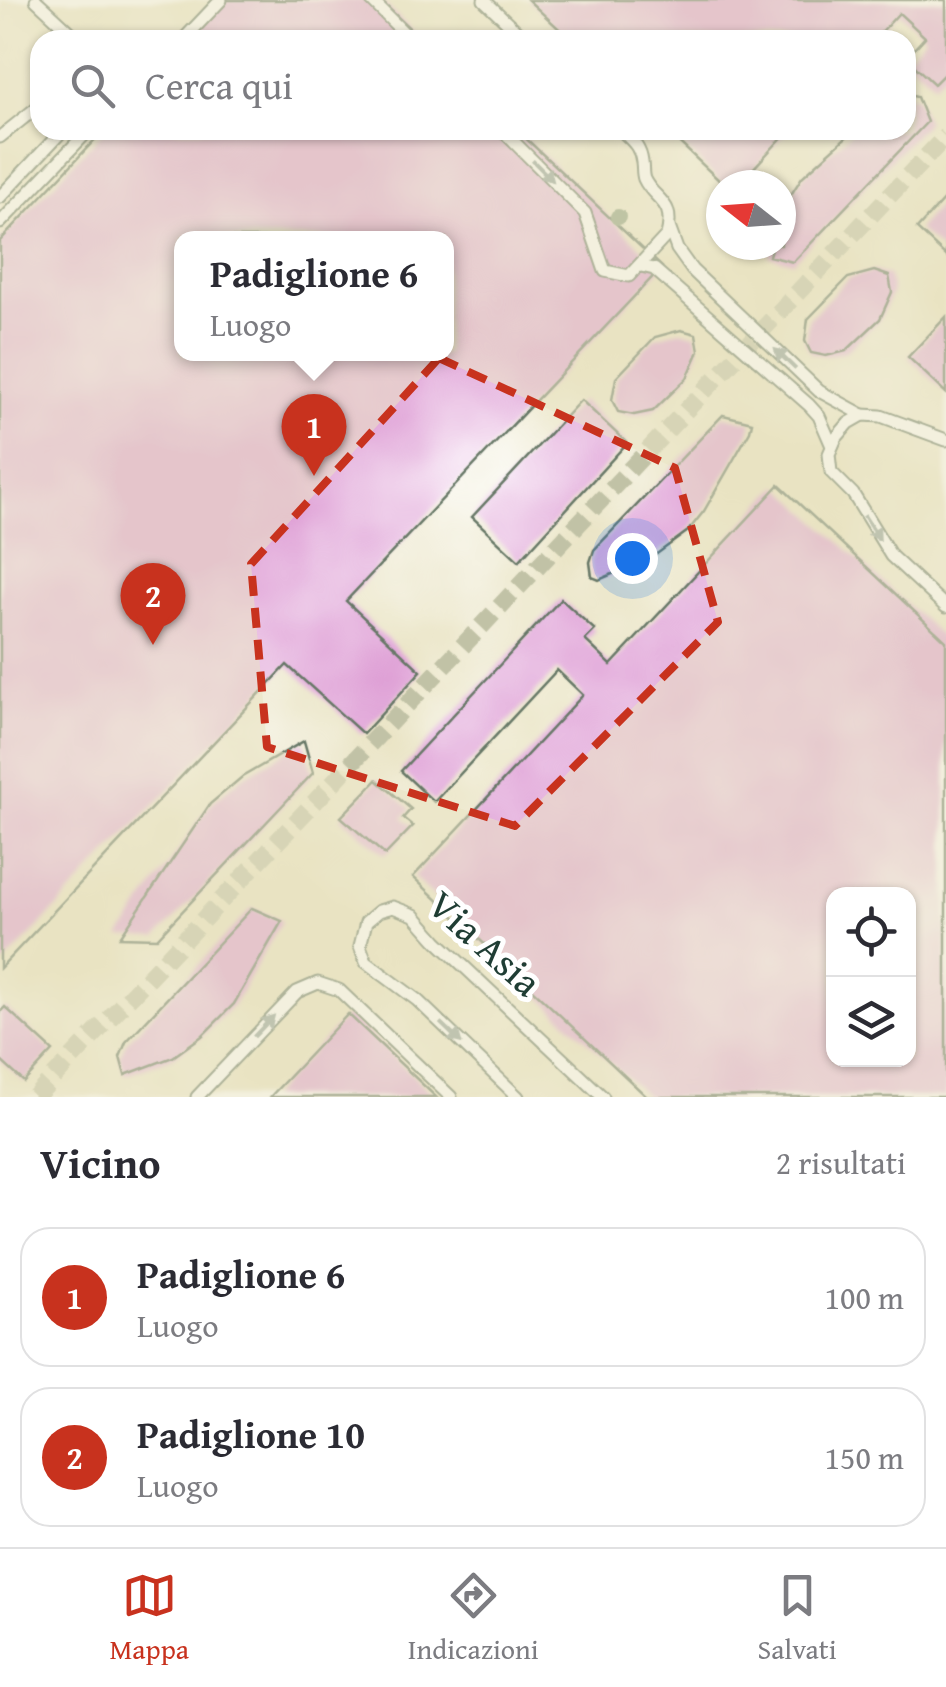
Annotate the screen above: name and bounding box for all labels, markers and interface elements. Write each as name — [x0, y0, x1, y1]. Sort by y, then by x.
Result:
search box — [30, 30, 916, 140]
text: Cerca qui — [145, 57, 293, 113]
icon: search — [65, 58, 120, 113]
one-way arrow — [531, 159, 554, 183]
north arrow — [706, 170, 796, 260]
popup — [174, 231, 454, 361]
text: Padiglione 6 — [210, 245, 418, 301]
text: Luogo — [210, 301, 291, 348]
one-way arrow — [773, 348, 797, 371]
pin: 1 — [282, 394, 346, 476]
one-way arrow — [863, 515, 881, 542]
your location — [607, 533, 658, 584]
pin: 2 — [120, 562, 186, 645]
street label: Via Asia — [415, 875, 555, 1010]
map controls — [826, 887, 916, 1067]
button: locate — [826, 887, 916, 977]
button: layers — [826, 977, 916, 1067]
one-way arrow — [252, 1015, 275, 1039]
one-way arrow — [439, 1021, 463, 1044]
text: Vicino — [40, 1132, 161, 1193]
text: 2 risultati — [776, 1139, 906, 1186]
text: Padiglione 6 — [137, 1246, 345, 1302]
text: 1 — [66, 1274, 83, 1321]
text: 100 m — [825, 1274, 904, 1321]
text: Luogo — [137, 1302, 218, 1349]
text: Padiglione 10 — [137, 1406, 365, 1462]
text: 2 — [66, 1434, 83, 1481]
text: 150 m — [825, 1434, 904, 1481]
text: Luogo — [137, 1462, 218, 1509]
tab: Mappa — [109, 1568, 189, 1669]
tab: Indicazioni — [408, 1568, 539, 1669]
tab: Salvati — [757, 1568, 837, 1669]

